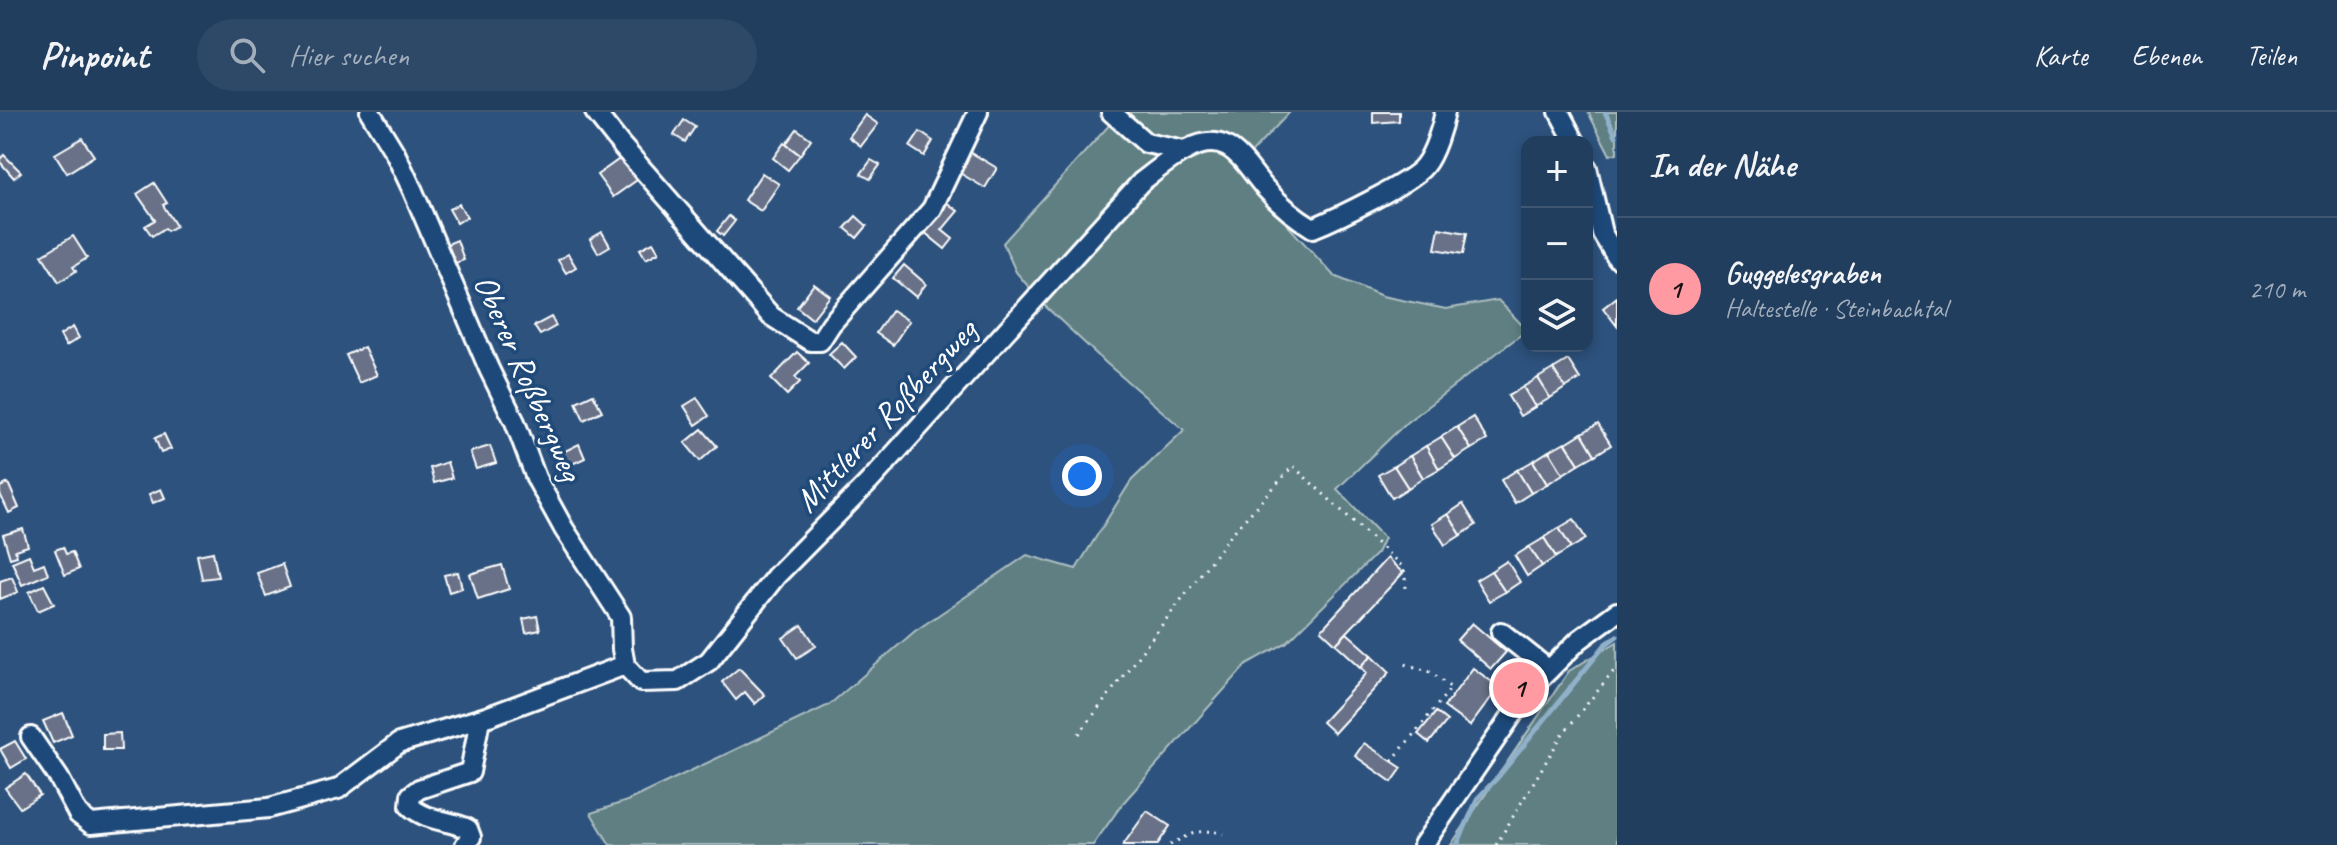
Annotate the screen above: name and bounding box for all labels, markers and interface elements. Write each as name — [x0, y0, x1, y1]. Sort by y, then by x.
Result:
search box — [197, 19, 757, 91]
text: Pinpoint — [40, 32, 149, 79]
icon: search — [225, 33, 269, 77]
text: Hier suchen — [289, 36, 409, 74]
text: Karte — [2034, 38, 2088, 73]
text: Ebenen — [2132, 38, 2202, 73]
text: Teilen — [2246, 38, 2297, 73]
map controls — [1521, 136, 1593, 352]
button: + — [1521, 136, 1593, 208]
text: In der Nähe — [1649, 143, 1795, 186]
button: − — [1521, 208, 1593, 280]
text: Guggelesgraben — [1725, 254, 1881, 292]
street label: Oberer Roßbergweg — [464, 268, 594, 489]
text: 1 — [1669, 273, 1681, 306]
text: 210 m — [2249, 273, 2305, 306]
button: layers — [1521, 280, 1593, 352]
text: Haltestelle · Steinbachtal — [1725, 292, 1947, 325]
street label: Mittlerer Roßbergweg — [785, 308, 988, 521]
your location — [1062, 456, 1102, 496]
pin: 1 — [1493, 658, 1545, 718]

